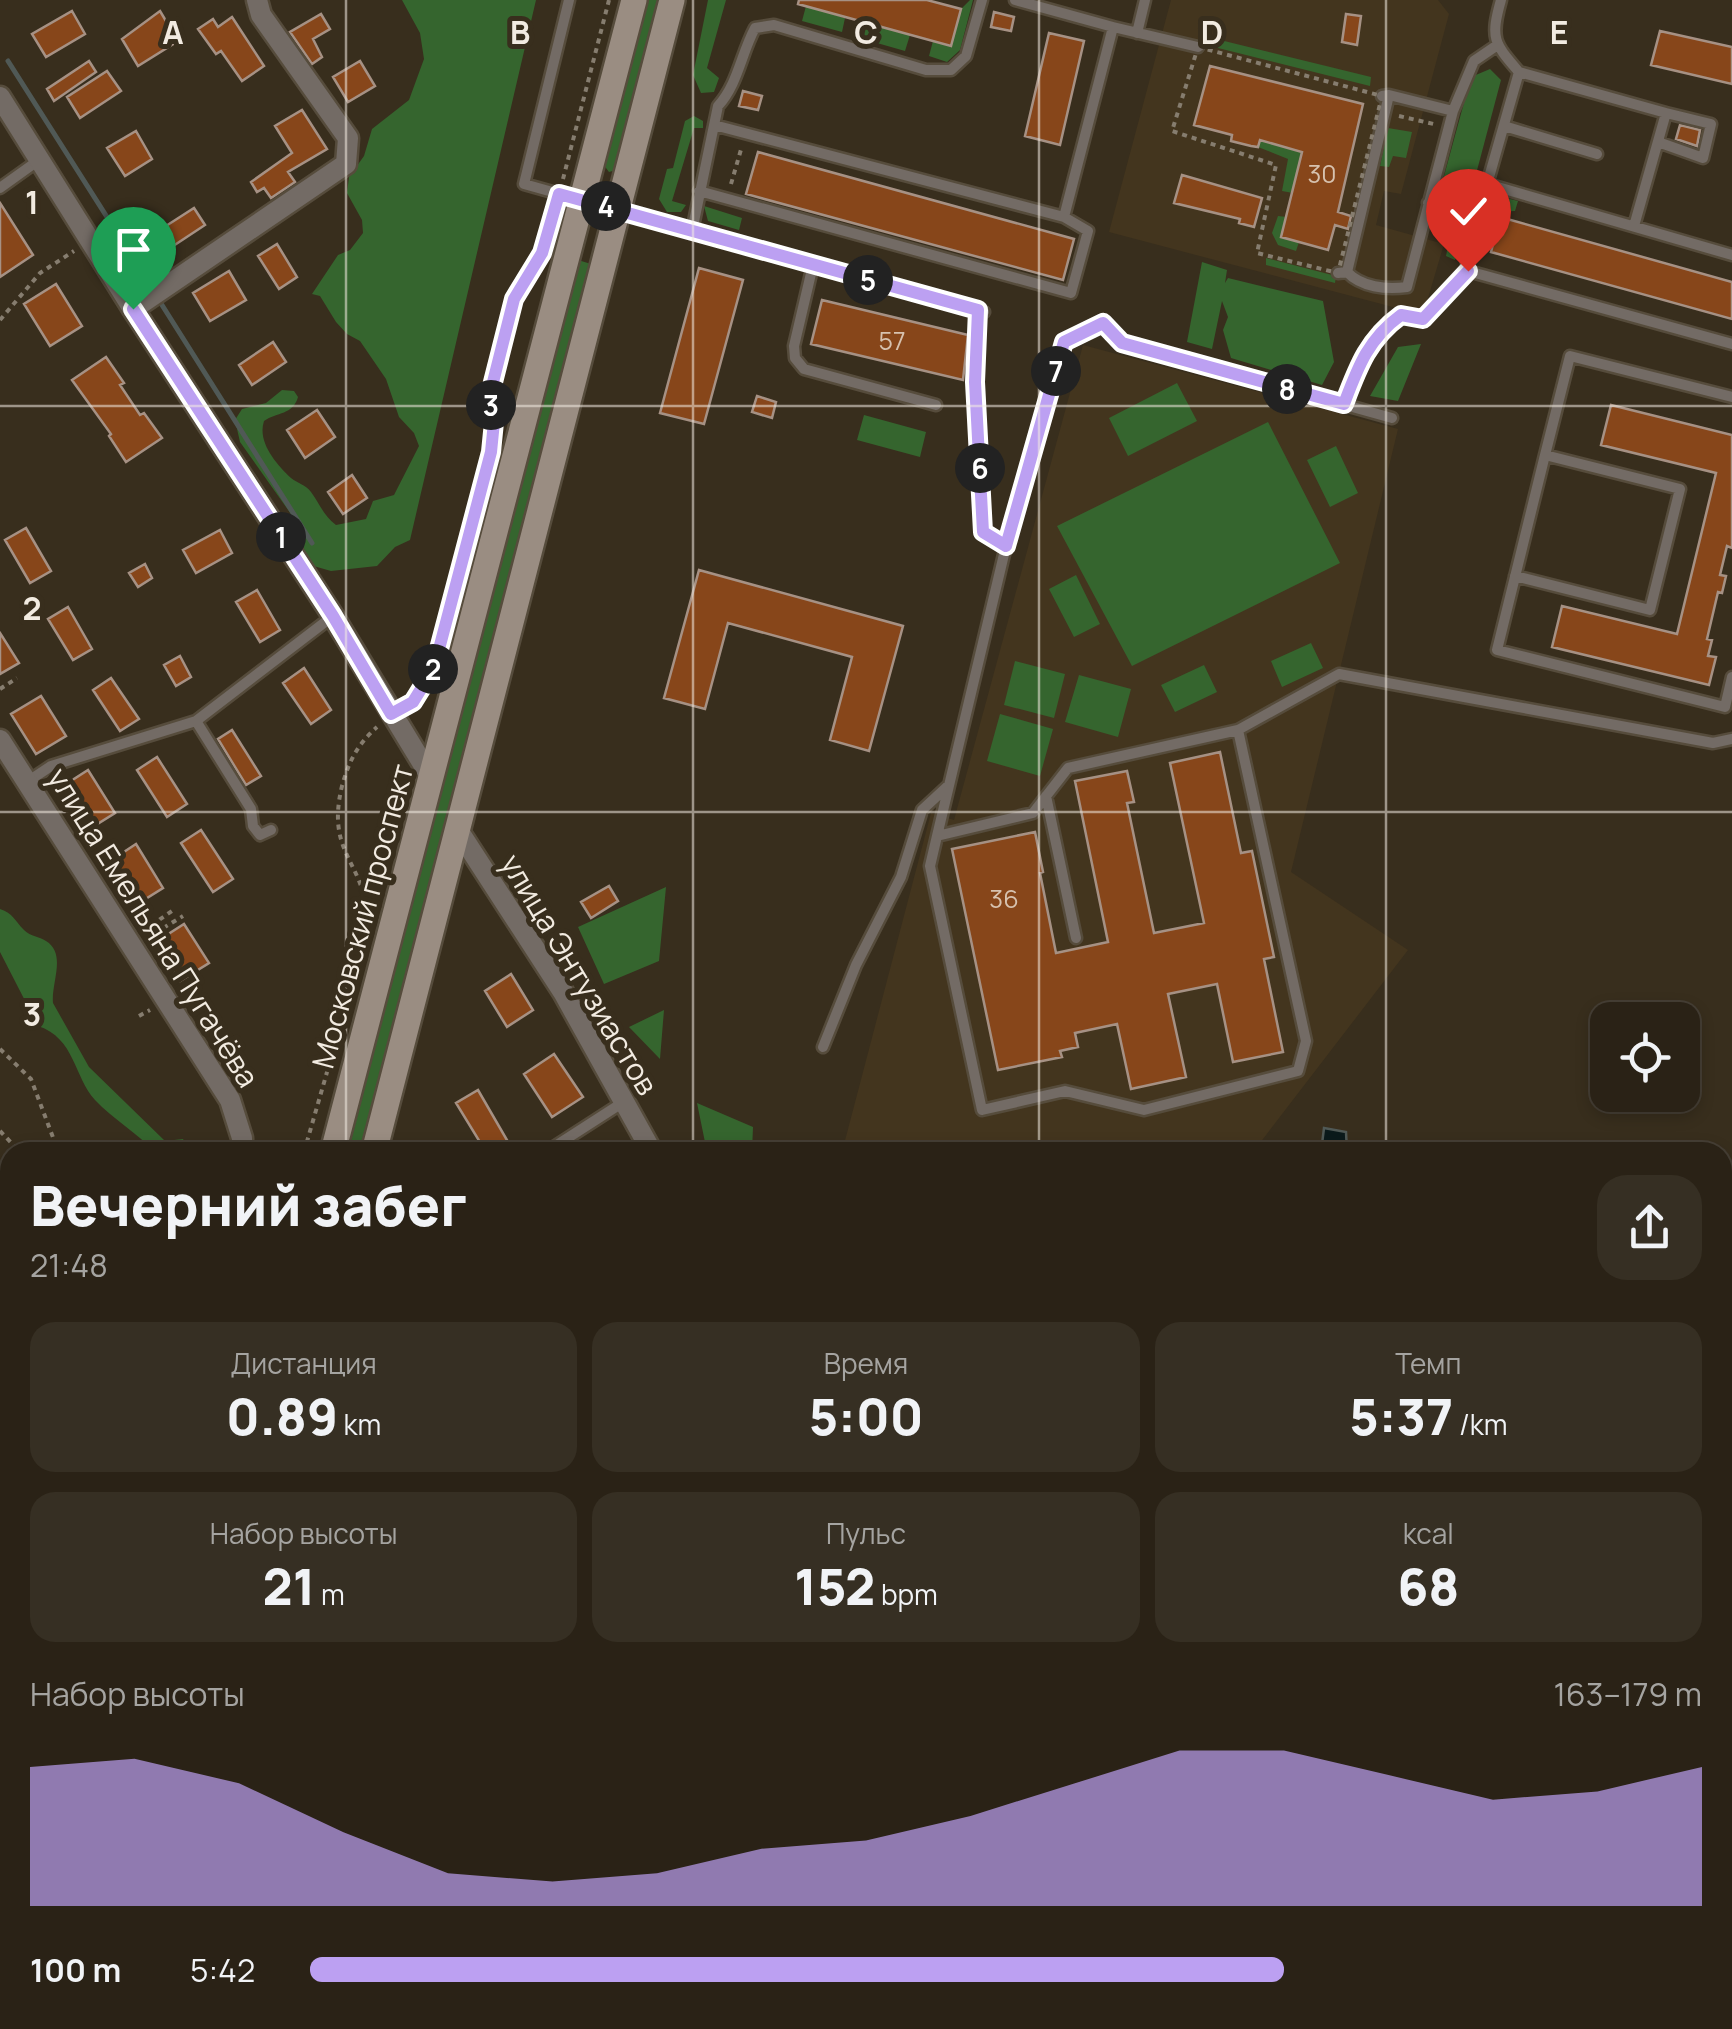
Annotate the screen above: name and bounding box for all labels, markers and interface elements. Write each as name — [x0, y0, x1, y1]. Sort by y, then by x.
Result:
text: A — [162, 10, 184, 54]
text: B — [510, 10, 530, 54]
text: C — [854, 10, 878, 54]
text: D — [1201, 10, 1223, 54]
text: E — [1550, 10, 1568, 54]
house number: 30 — [1307, 156, 1337, 191]
pin — [1426, 169, 1511, 272]
text: 1 — [25, 180, 39, 224]
pin: 4 — [581, 181, 631, 231]
icon: check — [1441, 184, 1496, 239]
text: 4 — [597, 187, 615, 225]
pin — [91, 207, 176, 310]
icon: arrive — [106, 222, 161, 277]
pin: 5 — [843, 255, 893, 305]
text: 5 — [860, 261, 876, 299]
house number: 57 — [879, 323, 906, 358]
pin: 7 — [1031, 346, 1081, 396]
text: 7 — [1049, 352, 1063, 390]
pin: 8 — [1262, 364, 1312, 414]
text: 8 — [1278, 370, 1296, 408]
pin: 3 — [466, 380, 516, 430]
text: 3 — [483, 386, 499, 424]
pin: 6 — [955, 443, 1005, 493]
text: 6 — [971, 449, 989, 487]
pin: 1 — [256, 512, 306, 562]
text: 1 — [275, 518, 287, 556]
text: 2 — [22, 586, 42, 630]
pin: 2 — [408, 644, 458, 694]
text: 2 — [425, 650, 441, 688]
street label: улица Емельяна Пугачёва — [39, 759, 269, 1095]
street label: Московский проспект — [302, 759, 422, 1073]
street label: улица Энтузиастов — [492, 846, 668, 1102]
house number: 36 — [989, 881, 1019, 916]
text: 3 — [23, 992, 41, 1036]
map controls — [1590, 1002, 1700, 1112]
button: locate — [1590, 1002, 1700, 1112]
text: Вечерний забег — [30, 1167, 467, 1243]
button: share — [1597, 1175, 1702, 1280]
text: 21:48 — [30, 1243, 108, 1287]
text: Дистанция — [231, 1344, 377, 1382]
text: Время — [824, 1344, 908, 1382]
text: Темп — [1395, 1344, 1461, 1382]
text: 0.89 — [226, 1382, 338, 1450]
text: 5:00 — [809, 1382, 923, 1450]
text: 5:37 — [1349, 1382, 1453, 1450]
text: km — [338, 1405, 381, 1443]
text: /km — [1453, 1405, 1507, 1443]
text: Набор высоты — [210, 1514, 398, 1552]
text: Пульс — [826, 1514, 906, 1552]
text: kcal — [1403, 1514, 1454, 1552]
text: 21 — [263, 1552, 315, 1620]
text: 152 — [794, 1552, 875, 1620]
text: 68 — [1397, 1552, 1459, 1620]
text: m — [315, 1575, 345, 1613]
text: bpm — [875, 1575, 938, 1613]
text: Набор высоты — [30, 1672, 245, 1716]
text: 163–179 m — [1553, 1672, 1702, 1716]
text: 100 m — [30, 1948, 121, 1992]
text: 5:42 — [190, 1948, 255, 1992]

